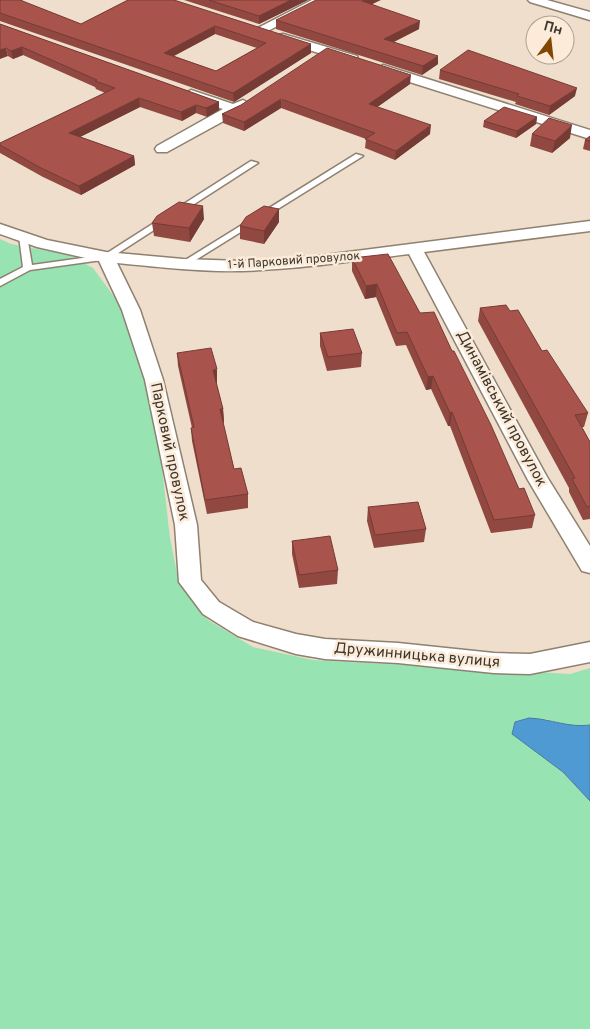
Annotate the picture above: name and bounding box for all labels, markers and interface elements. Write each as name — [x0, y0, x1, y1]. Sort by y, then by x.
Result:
north arrow — [525, 15, 575, 65]
text: Пн — [542, 18, 564, 40]
street label: 1-й Парковий провулок — [227, 248, 361, 274]
street label: Динамівський провулок — [452, 328, 550, 490]
street label: Парковий провулок — [145, 381, 193, 523]
street label: Дружинницька вулиця — [333, 639, 501, 673]

